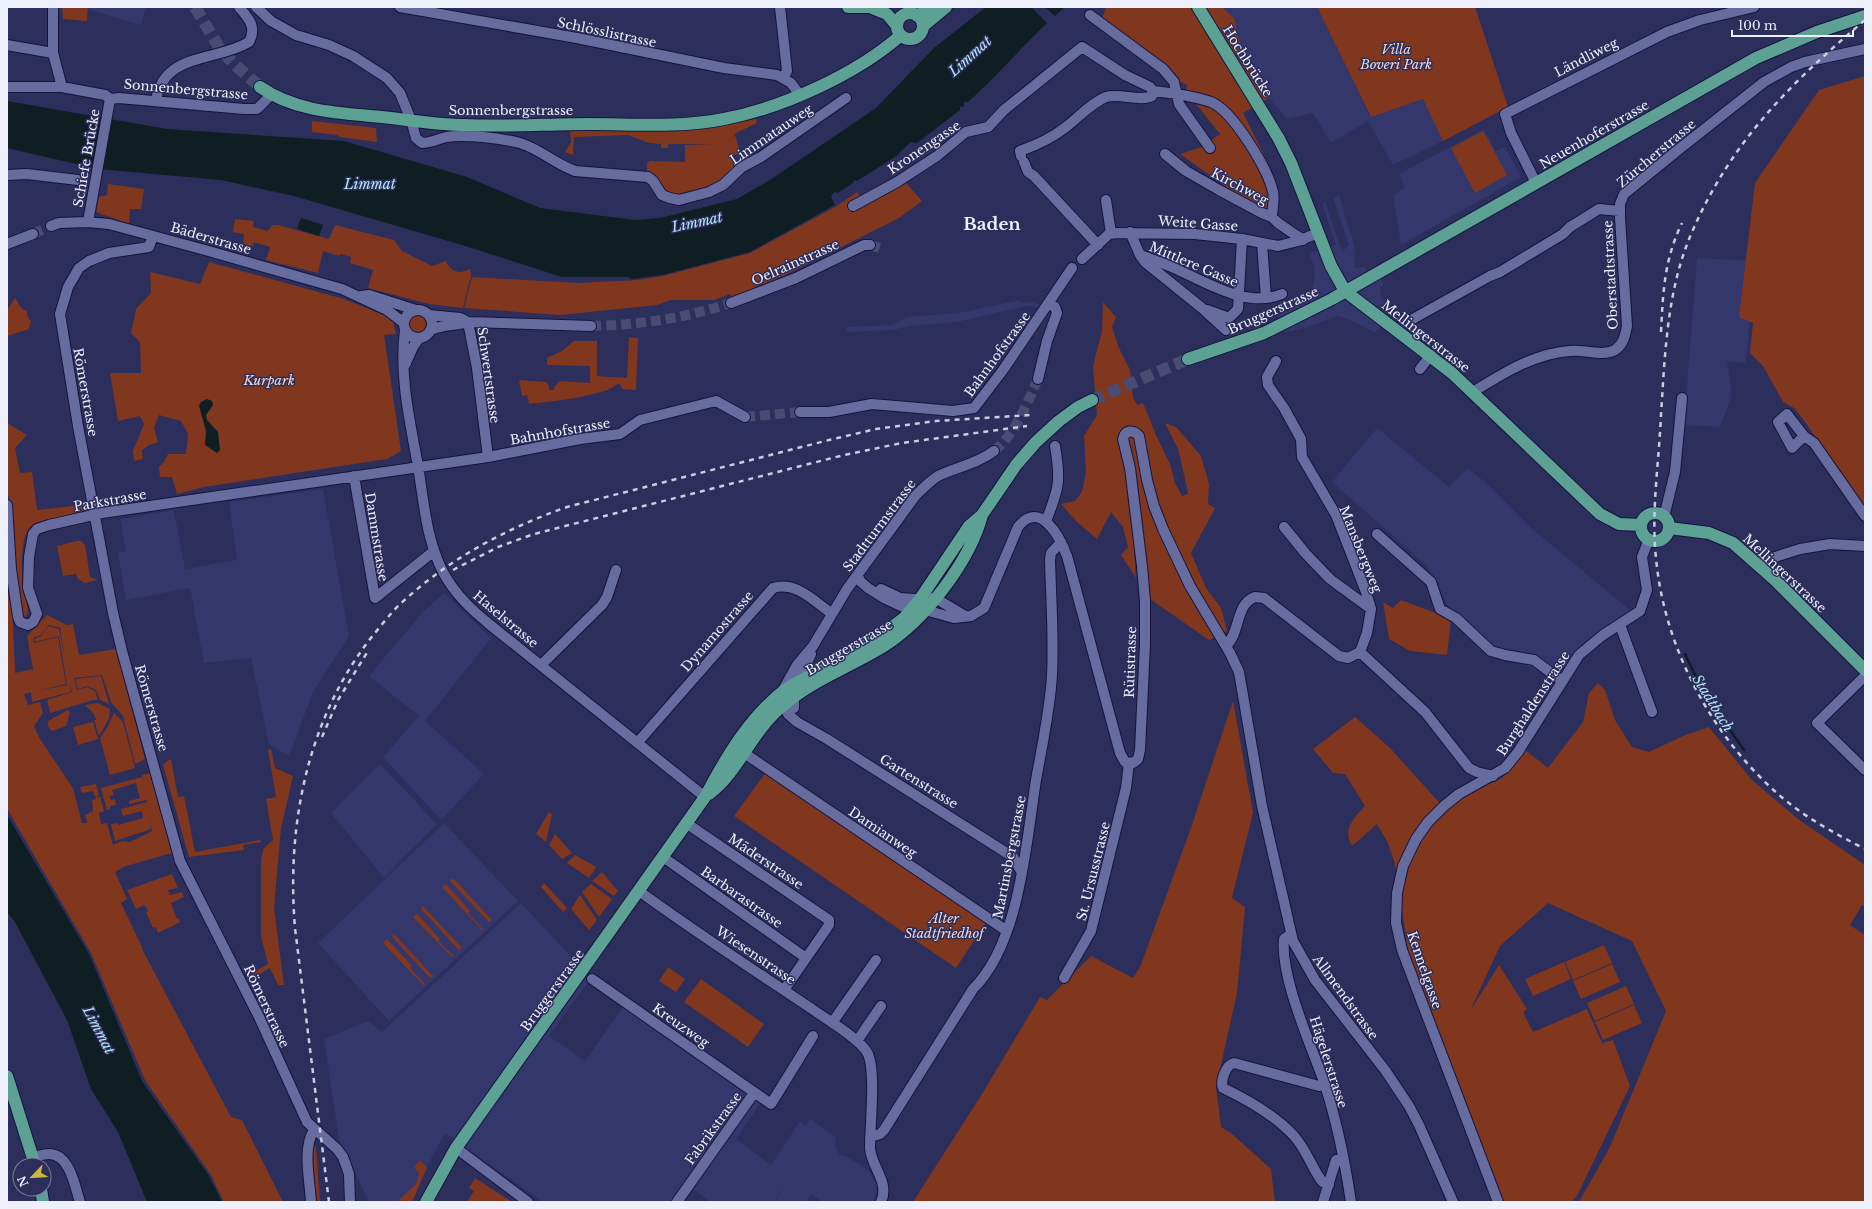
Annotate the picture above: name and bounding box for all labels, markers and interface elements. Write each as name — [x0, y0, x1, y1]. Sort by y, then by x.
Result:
scale bar — [1732, 12, 1853, 38]
street label: Schlösslistrasse — [556, 14, 658, 51]
text: 100 m — [1738, 18, 1777, 33]
street label: Hochbrücke — [1219, 22, 1276, 100]
water label: Limmat — [944, 31, 996, 81]
street label: Ländliweg — [1552, 34, 1621, 81]
park label: Villa Boveri Park — [1359, 41, 1432, 73]
street label: Sonnenbergstrasse — [123, 76, 249, 103]
street label: Neuenhoferstrasse — [1536, 96, 1652, 173]
street label: Limmatauweg — [727, 100, 816, 168]
street label: Sonnenbergstrasse — [449, 102, 573, 119]
street label: Schiefe Brücke — [69, 108, 103, 209]
street label: Zürcherstrasse — [1613, 115, 1699, 191]
street label: Kronengasse — [885, 117, 964, 178]
street label: Kirchweg — [1208, 164, 1271, 209]
water label: Limmat — [343, 175, 397, 193]
water label: Limmat — [669, 208, 725, 236]
street label: Weite Gasse — [1156, 212, 1238, 235]
district label: Baden — [963, 214, 1021, 235]
street label: Bäderstrasse — [169, 219, 253, 258]
street label: Oberstadtstrasse — [1599, 220, 1622, 330]
street label: Oelrainstrasse — [749, 236, 842, 289]
street label: Mittlere Gasse — [1147, 238, 1241, 291]
street label: Bruggerstrasse — [1225, 283, 1321, 338]
street label: Mellingerstrasse — [1378, 296, 1473, 376]
street label: Bahnhofstrasse — [961, 308, 1034, 400]
street label: Schwertstrasse — [473, 326, 504, 424]
street label: Römerstrasse — [69, 346, 102, 438]
park label: Kurpark — [242, 372, 295, 389]
street label: Bahnhofstrasse — [509, 414, 611, 449]
street label: Stadtturmstrasse — [839, 476, 920, 575]
street label: Parkstrasse — [72, 486, 148, 515]
street label: Dammstrasse — [361, 491, 392, 583]
street label: Mansbergweg — [1335, 503, 1386, 595]
street label: Mellingerstrasse — [1739, 530, 1830, 616]
street label: Haselstrasse — [469, 587, 542, 652]
street label: Dynamostrasse — [678, 587, 757, 675]
street label: Bruggerstrasse — [803, 616, 896, 679]
street label: Rütistrasse — [1121, 626, 1140, 698]
street label: Burghaldenstrasse — [1493, 648, 1574, 759]
street label: Römerstrasse — [131, 663, 172, 754]
water label: Stadtbach — [1688, 671, 1738, 735]
street label: Gartenstrasse — [876, 750, 961, 812]
street label: Martinsbergstrasse — [989, 794, 1030, 920]
street label: Damianweg — [845, 803, 920, 862]
street label: St. Ursusstrasse — [1073, 820, 1114, 922]
street label: Mäderstrasse — [725, 830, 807, 893]
street label: Barbarastrasse — [698, 863, 786, 932]
park label: Alter Stadtfriedhof — [904, 910, 987, 942]
street label: Wiesenstrasse — [712, 922, 799, 988]
street label: Kennelgasse — [1403, 929, 1446, 1011]
street label: Bruggerstrasse — [517, 946, 588, 1035]
street label: Allmendstrasse — [1308, 951, 1382, 1043]
street label: Römerstrasse — [240, 962, 293, 1050]
street label: Kreuzweg — [649, 1000, 713, 1051]
water label: Limmat — [78, 1002, 120, 1058]
street label: Hägelerstrasse — [1306, 1014, 1351, 1110]
street label: Fabrikstrasse — [681, 1088, 746, 1168]
north arrow — [12, 1157, 52, 1197]
text: N — [14, 1173, 31, 1189]

